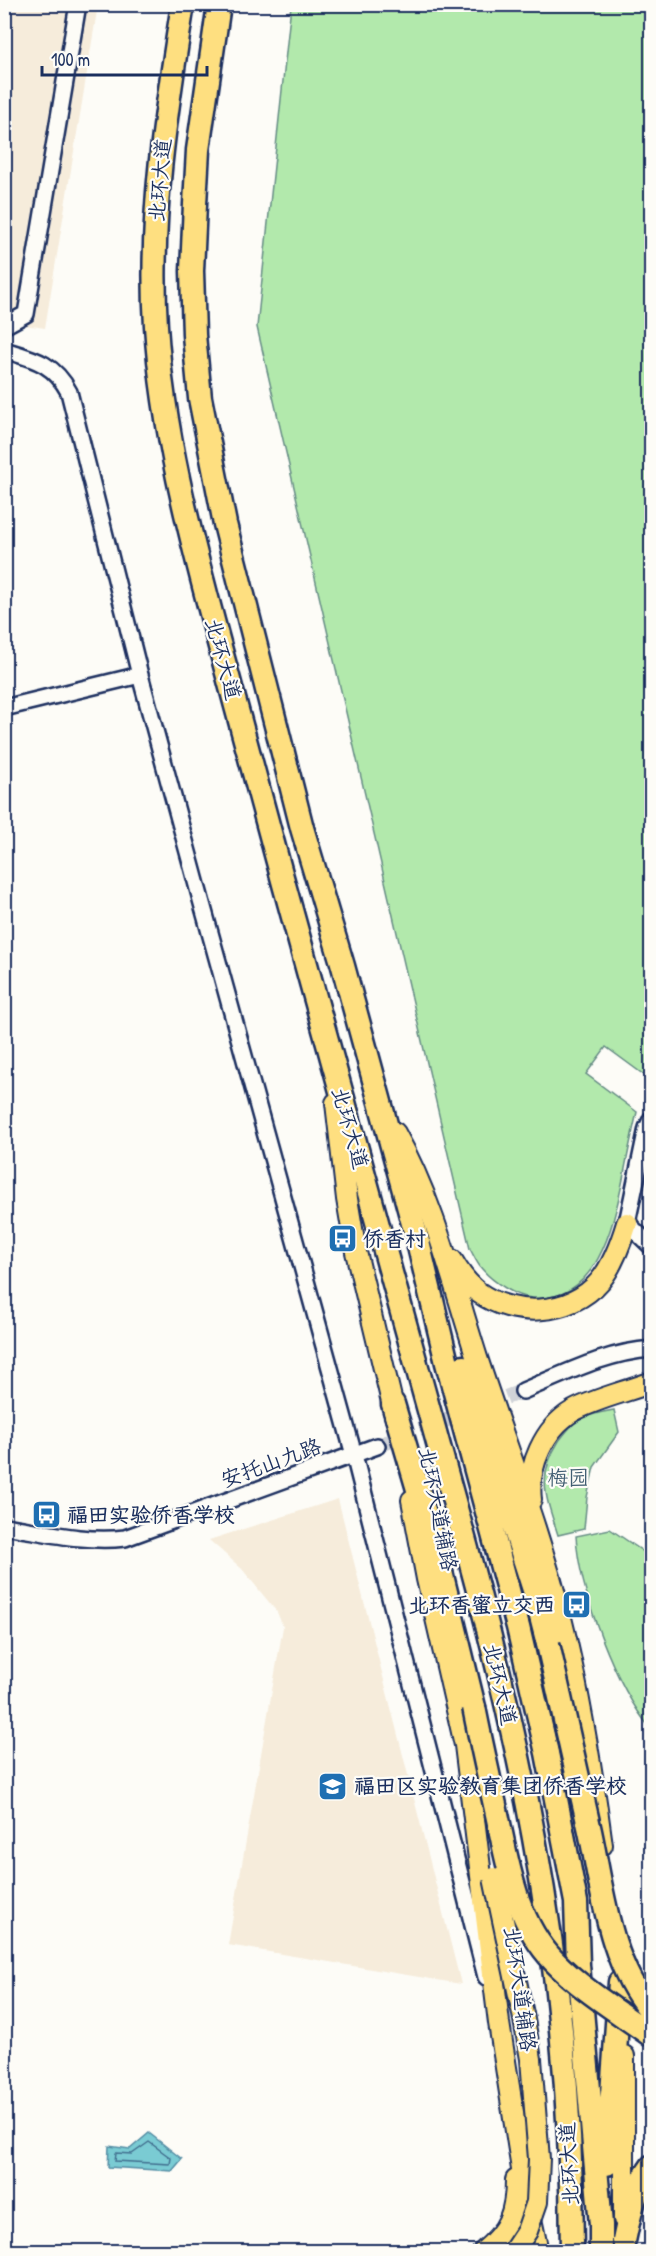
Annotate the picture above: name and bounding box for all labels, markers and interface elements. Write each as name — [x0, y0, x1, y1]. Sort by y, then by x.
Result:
scale bar — [42, 39, 207, 77]
text: 100 m — [51, 47, 90, 72]
street label: 北环大道 — [141, 137, 178, 223]
street label: 北环大道 — [199, 615, 248, 703]
street label: 北环大道 — [325, 1083, 376, 1172]
bus stop icon: 侨香村 — [326, 1223, 358, 1255]
place label: 侨香村 — [363, 1224, 426, 1253]
street label: 安托山九路 — [217, 1431, 325, 1494]
street label: 北环大道辅路 — [412, 1444, 465, 1574]
park label: 梅园 — [547, 1463, 589, 1492]
bus stop icon: 福田实验侨香学校 — [30, 1499, 62, 1531]
place label: 福田实验侨香学校 — [67, 1500, 235, 1529]
bus stop icon: 北环香蜜立交西 — [560, 1589, 592, 1621]
place label: 北环香蜜立交西 — [408, 1590, 555, 1619]
street label: 北环大道 — [477, 1640, 524, 1728]
school or university icon: 福田区实验教育集团侨香学校 — [317, 1770, 349, 1802]
place label: 福田区实验教育集团侨香学校 — [354, 1771, 627, 1800]
street label: 北环大道辅路 — [497, 1925, 544, 2053]
street label: 北环大道 — [552, 2121, 585, 2207]

